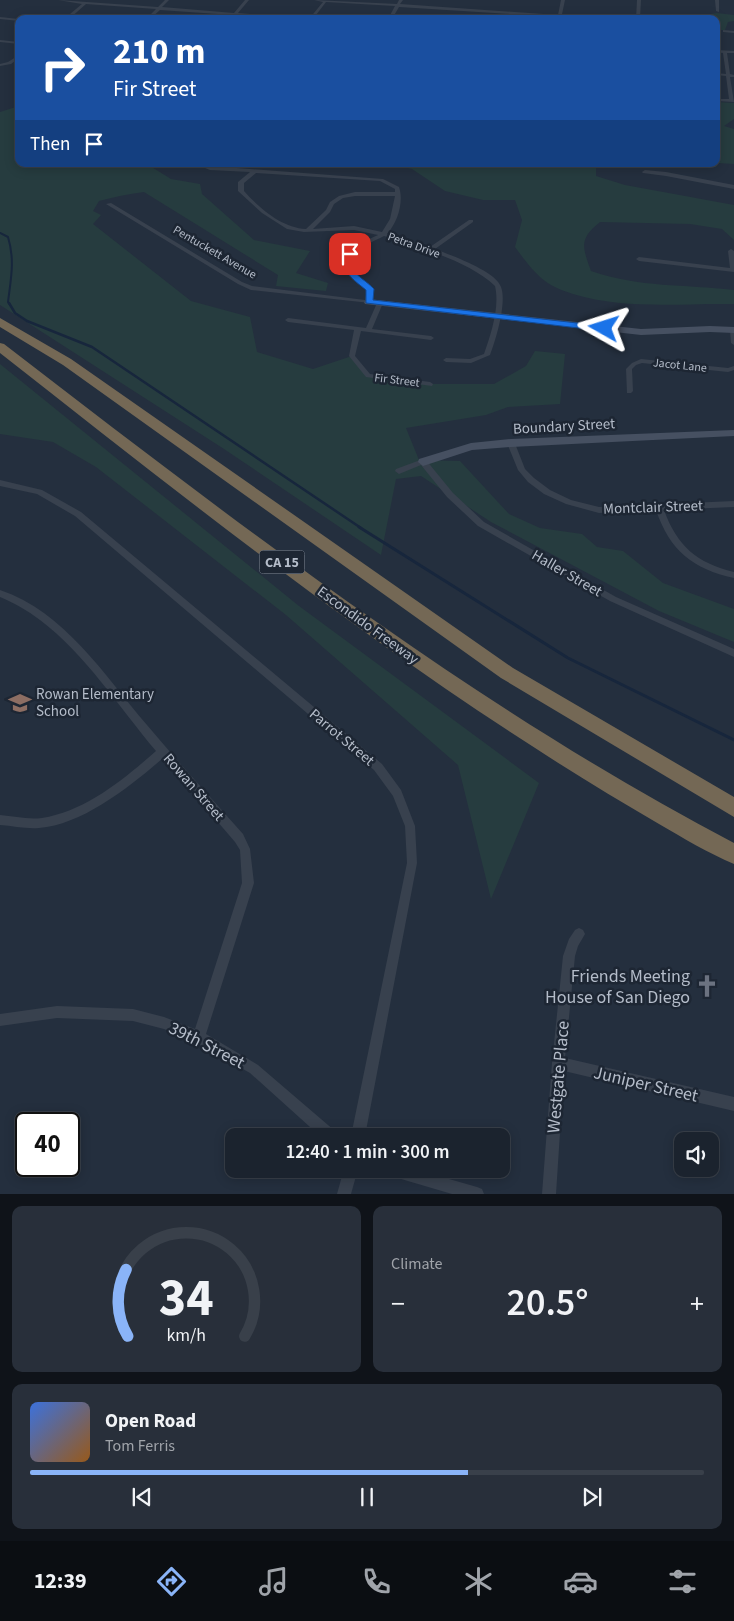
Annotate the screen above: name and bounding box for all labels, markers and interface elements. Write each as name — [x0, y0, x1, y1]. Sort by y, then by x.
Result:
text: 210 m — [113, 27, 205, 77]
icon: right — [30, 35, 95, 100]
text: Fir Street — [113, 73, 196, 105]
icon: arrive — [80, 130, 108, 158]
text: Then — [30, 131, 70, 158]
street label: Pentuckett Avenue — [170, 222, 260, 283]
street label: Petra Drive — [385, 228, 442, 263]
pin — [329, 233, 371, 275]
icon: arrive — [336, 240, 364, 268]
position arrow — [577, 301, 629, 353]
street label: Jacot Lane — [652, 354, 708, 377]
street label: Fir Street — [373, 369, 421, 392]
street label: Boundary Street — [512, 413, 616, 440]
street label: Montclair Street — [603, 495, 703, 520]
street label: Haller Street — [528, 545, 606, 602]
road number: CA 15 — [260, 550, 304, 574]
street label: Escondido Freeway — [313, 581, 423, 669]
place label: Rowan Elementary School — [36, 684, 154, 722]
school or university icon: Rowan Elementary School — [7, 690, 33, 716]
street label: Parrot Street — [305, 704, 379, 771]
street label: Rowan Street — [158, 749, 229, 826]
place label: Friends Meeting House of San Diego — [545, 964, 690, 1010]
church icon: Friends Meeting House of San Diego — [694, 973, 720, 999]
street label: 39th Street — [164, 1016, 249, 1075]
street label: Westgate Place — [541, 1020, 576, 1134]
street label: Juniper Street — [591, 1060, 701, 1109]
speed limit sign: 40 — [15, 1112, 80, 1177]
map controls — [674, 1132, 719, 1177]
button: sound — [674, 1132, 719, 1177]
text: 12:40 · 1 min · 300 m — [285, 1139, 450, 1166]
text: Climate — [391, 1253, 442, 1275]
text: 34 — [159, 1262, 214, 1336]
text: 20.5° — [506, 1276, 589, 1330]
text: − — [391, 1284, 405, 1324]
text: + — [690, 1284, 704, 1324]
text: km/h — [167, 1323, 206, 1348]
text: Open Road — [105, 1408, 196, 1435]
text: Tom Ferris — [105, 1435, 175, 1457]
icon: previous — [128, 1483, 156, 1511]
icon: pause — [353, 1483, 381, 1511]
icon: next — [578, 1483, 606, 1511]
icon: directions — [154, 1564, 189, 1599]
icon: music — [256, 1564, 291, 1599]
icon: phone — [359, 1564, 394, 1599]
icon: climate — [461, 1564, 496, 1599]
icon: car — [563, 1564, 598, 1599]
icon: filters — [665, 1564, 700, 1599]
text: 12:39 — [34, 1565, 87, 1597]

